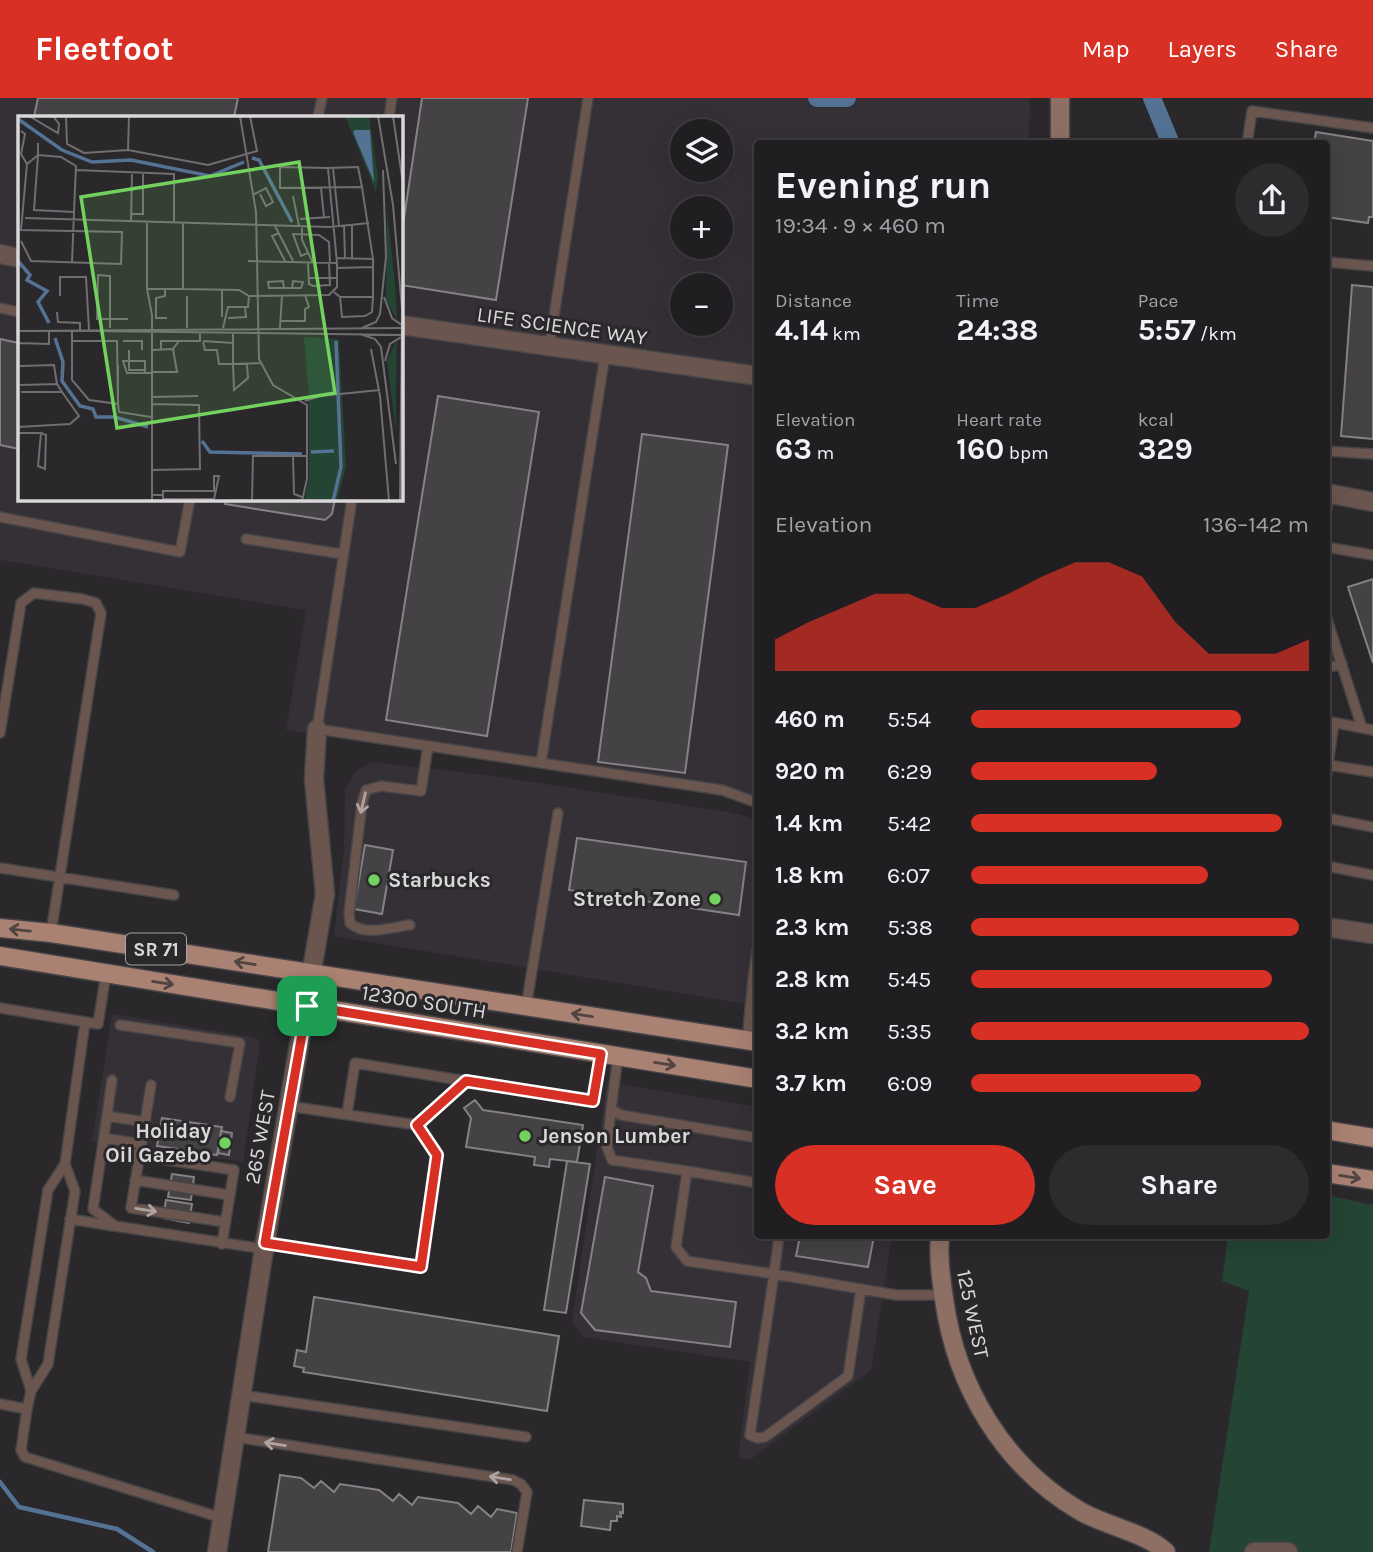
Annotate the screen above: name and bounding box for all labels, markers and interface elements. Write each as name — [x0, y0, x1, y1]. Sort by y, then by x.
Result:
text: Fleetfoot — [35, 30, 174, 68]
text: Map — [1082, 35, 1130, 63]
text: Layers — [1168, 35, 1237, 63]
text: Share — [1275, 35, 1338, 63]
inset map — [18, 116, 402, 500]
map controls — [670, 119, 733, 336]
button: layers — [670, 119, 733, 182]
text: Evening run — [775, 163, 991, 208]
button: share — [1235, 163, 1309, 237]
button: + — [670, 196, 733, 259]
text: 19:34 · 9 × 460 m — [775, 212, 946, 239]
button: − — [670, 273, 733, 336]
text: Distance — [775, 290, 852, 312]
text: Time — [956, 290, 999, 312]
text: Pace — [1138, 290, 1178, 312]
street label: LIFE SCIENCE WAY — [475, 302, 649, 350]
text: 4.14 — [775, 312, 828, 348]
text: 24:38 — [956, 312, 1038, 348]
text: 5:57 — [1138, 312, 1196, 348]
text: km — [828, 323, 861, 345]
text: /km — [1196, 323, 1237, 345]
text: Elevation — [775, 409, 855, 431]
text: Heart rate — [956, 409, 1042, 431]
text: kcal — [1138, 409, 1174, 431]
text: 63 — [775, 431, 812, 467]
text: 160 — [956, 431, 1004, 467]
text: 329 — [1138, 431, 1193, 467]
text: m — [812, 442, 834, 464]
text: bpm — [1004, 442, 1049, 464]
text: Elevation — [775, 511, 872, 538]
text: 136–142 m — [1203, 511, 1309, 538]
text: 460 m — [775, 706, 845, 733]
text: 5:54 — [887, 706, 931, 733]
text: 920 m — [775, 758, 845, 785]
text: 6:29 — [887, 758, 932, 785]
one-way arrow — [356, 791, 370, 814]
text: 1.4 km — [775, 810, 843, 837]
text: 5:42 — [887, 810, 931, 837]
text: 1.8 km — [775, 862, 844, 889]
text: 6:07 — [887, 862, 930, 889]
place label: Starbucks — [388, 868, 491, 892]
marker: Starbucks — [366, 872, 382, 888]
place label: Stretch Zone — [573, 887, 701, 911]
marker: Stretch Zone — [707, 891, 723, 907]
text: 2.3 km — [775, 914, 849, 941]
text: 5:38 — [887, 914, 933, 941]
one-way arrow — [9, 923, 32, 936]
road number: SR 71 — [126, 934, 186, 964]
one-way arrow — [234, 956, 257, 969]
text: 2.8 km — [775, 966, 850, 993]
text: 5:45 — [887, 966, 931, 993]
pin — [277, 976, 337, 1036]
one-way arrow — [151, 977, 174, 990]
street label: 12300 SOUTH — [360, 980, 488, 1024]
icon: arrive — [288, 987, 326, 1025]
one-way arrow — [571, 1008, 594, 1021]
text: 3.2 km — [775, 1018, 849, 1045]
text: 5:35 — [887, 1018, 932, 1045]
one-way arrow — [653, 1058, 676, 1071]
text: 3.7 km — [775, 1070, 847, 1097]
text: 6:09 — [887, 1070, 932, 1097]
street label: 265 WEST — [240, 1088, 280, 1186]
place label: Holiday Oil Gazebo — [105, 1119, 211, 1167]
place label: Jenson Lumber — [539, 1124, 690, 1148]
marker: Jenson Lumber — [517, 1128, 533, 1144]
marker: Holiday Oil Gazebo — [217, 1135, 233, 1151]
button: Save — [775, 1145, 1035, 1225]
button: Share — [1049, 1145, 1309, 1225]
one-way arrow — [1338, 1171, 1361, 1184]
one-way arrow — [134, 1204, 157, 1217]
street label: 125 WEST — [952, 1268, 994, 1361]
one-way arrow — [264, 1437, 287, 1450]
one-way arrow — [489, 1471, 512, 1484]

